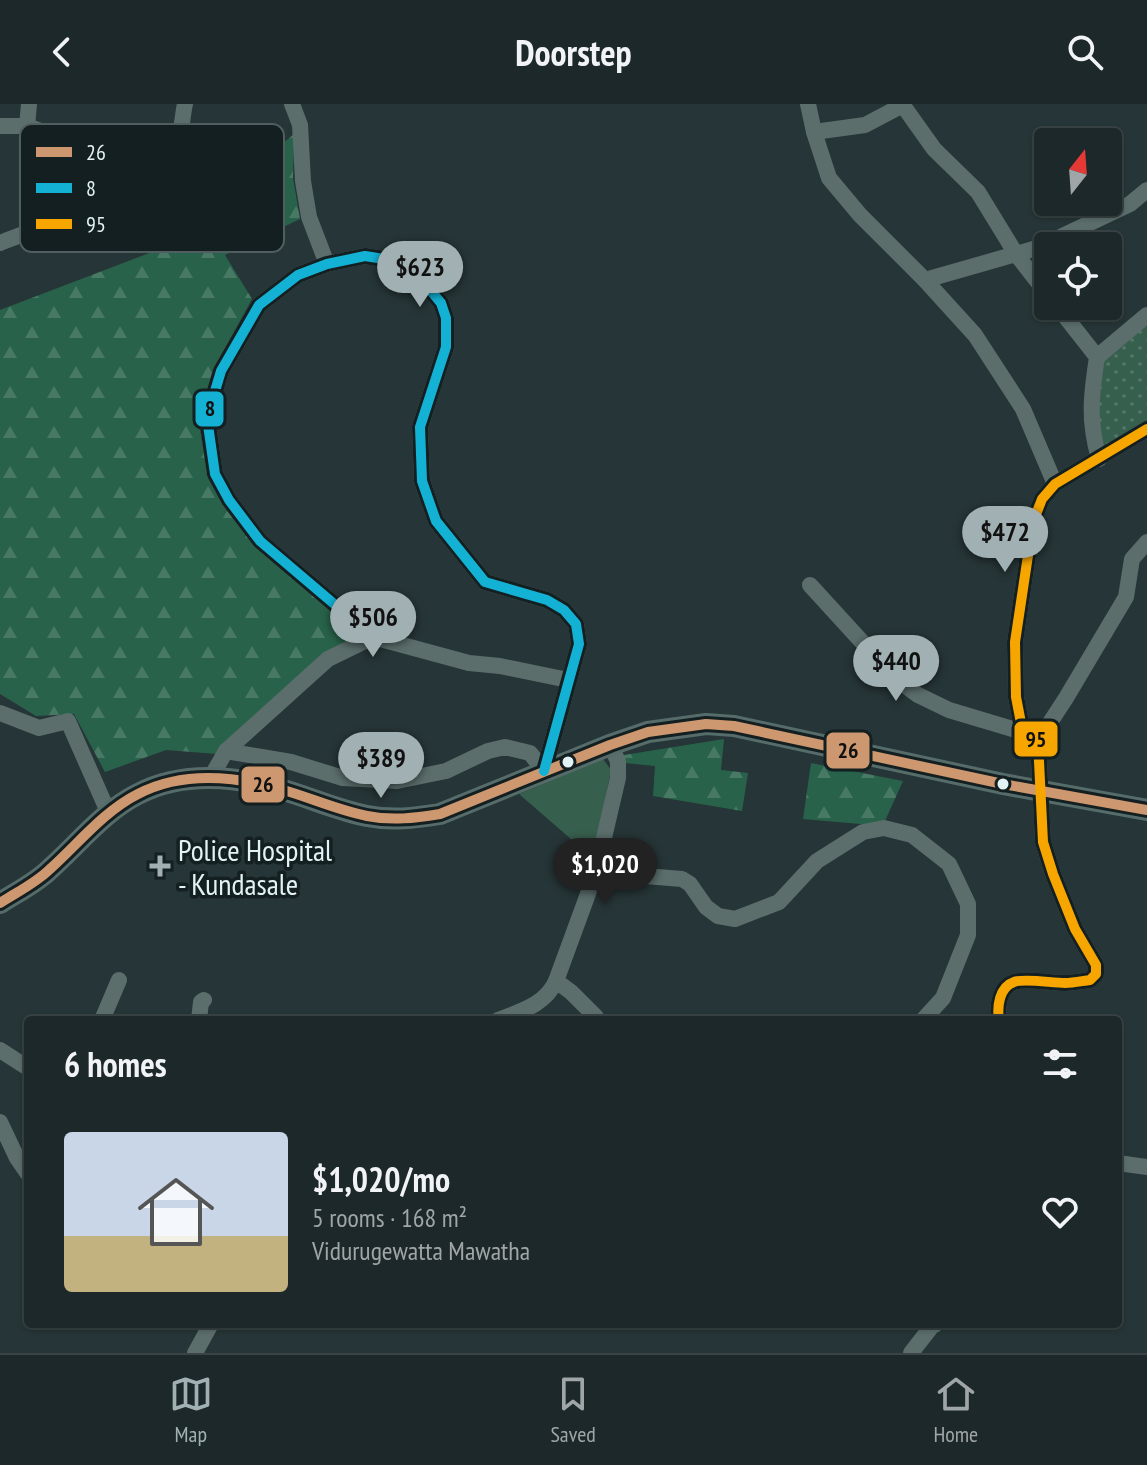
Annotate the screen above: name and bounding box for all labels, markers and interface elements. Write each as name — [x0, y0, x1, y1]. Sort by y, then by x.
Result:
text: Doorstep — [515, 29, 632, 76]
icon: back — [40, 30, 84, 74]
icon: search — [1063, 30, 1107, 74]
legend — [20, 124, 284, 252]
north arrow — [1034, 128, 1122, 216]
map controls — [1034, 128, 1122, 320]
text: 26 — [86, 138, 106, 166]
text: 8 — [86, 174, 96, 202]
text: 95 — [86, 210, 106, 238]
button: locate — [1034, 232, 1122, 320]
pin: $623 — [373, 241, 467, 309]
text: $623 — [395, 250, 445, 283]
line badge: 8 — [194, 390, 225, 428]
text: 8 — [205, 394, 215, 422]
pin: $472 — [958, 506, 1052, 574]
text: $472 — [980, 515, 1030, 548]
pin: $506 — [326, 591, 420, 659]
text: $506 — [348, 600, 398, 633]
pin: $440 — [849, 635, 943, 703]
text: $440 — [871, 644, 921, 677]
line badge: 95 — [1013, 720, 1059, 758]
text: 95 — [1025, 725, 1047, 753]
line badge: 26 — [825, 731, 871, 770]
pin: $389 — [334, 732, 428, 800]
text: 26 — [837, 736, 859, 764]
text: $389 — [356, 741, 406, 774]
unlabelled marker — [560, 754, 576, 770]
line badge: 26 — [240, 765, 286, 804]
text: 26 — [252, 770, 274, 798]
unlabelled marker — [995, 776, 1011, 792]
place label: Police Hospital - Kundasale — [178, 830, 332, 903]
pin: $1,020 — [540, 838, 670, 906]
text: $1,020 — [571, 847, 639, 880]
marker: Police Hospital - Kundasale — [149, 855, 171, 877]
text: 6 homes — [64, 1042, 167, 1086]
icon: filters — [1038, 1042, 1082, 1086]
text: $1,020/mo — [312, 1157, 450, 1201]
icon: home — [128, 1164, 224, 1260]
icon: heart — [1038, 1190, 1082, 1234]
text: 5 rooms · 168 m² — [312, 1201, 467, 1234]
text: Vidurugewatta Mawatha — [312, 1234, 530, 1267]
tab: Map — [169, 1372, 213, 1448]
tab: Saved — [550, 1372, 596, 1448]
tab: Home — [933, 1372, 978, 1448]

